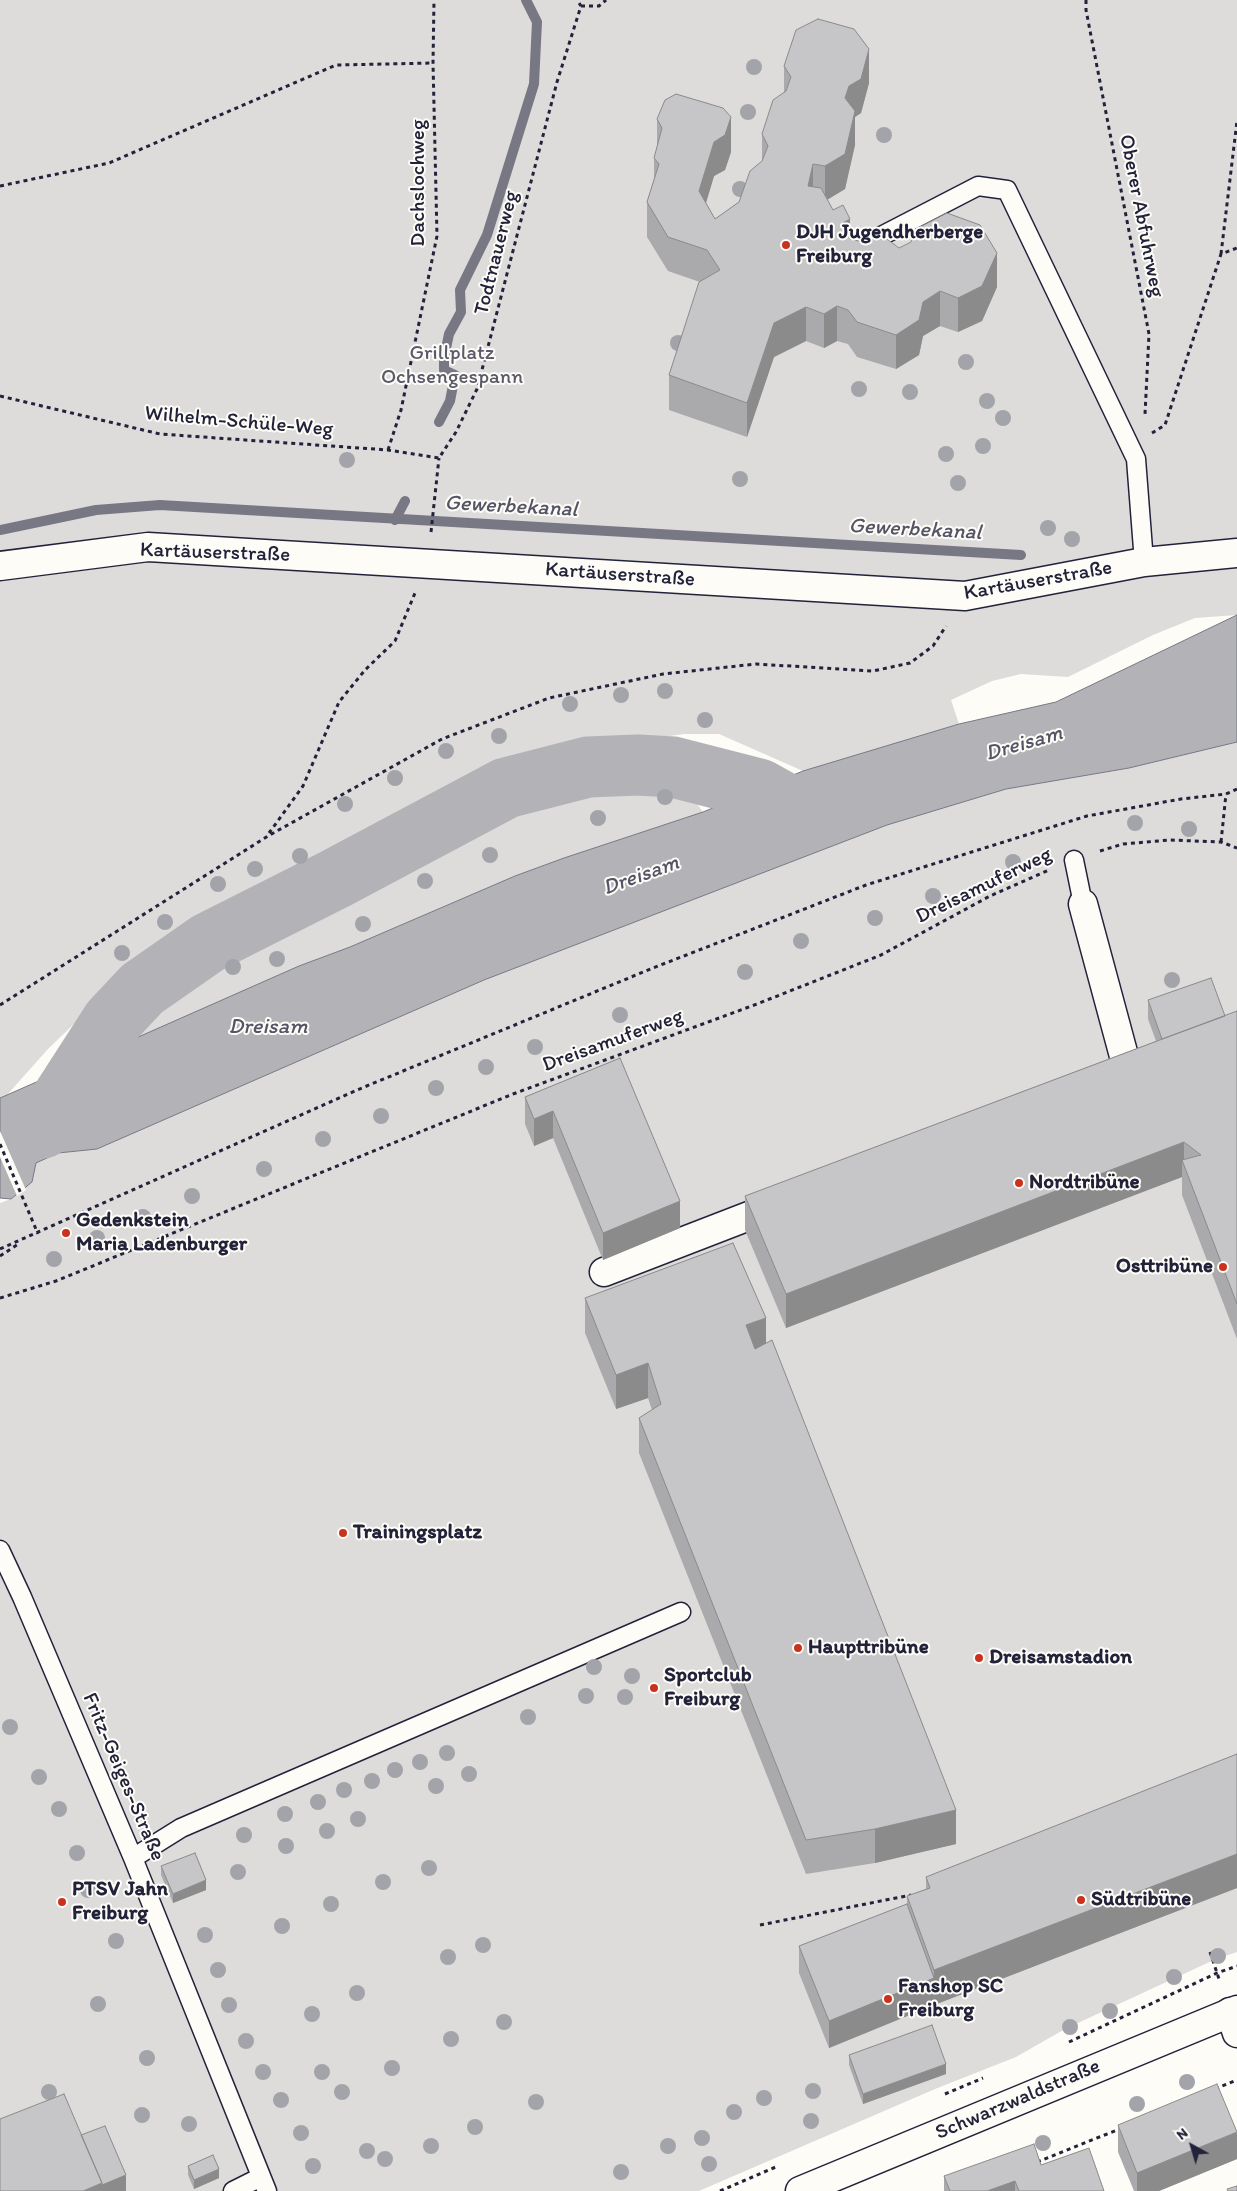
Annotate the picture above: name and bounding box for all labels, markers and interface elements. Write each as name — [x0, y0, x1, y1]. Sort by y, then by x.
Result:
street label: Dachslochweg — [406, 119, 432, 247]
street label: Oberer Abfuhrweg — [1113, 132, 1169, 300]
street label: Todtnauerweg — [469, 188, 525, 318]
place label: DJH Jugendherberge Freiburg — [796, 220, 983, 270]
marker: DJH Jugendherberge Freiburg — [780, 239, 792, 251]
park label: Grillplatz Ochsengespann — [381, 341, 523, 391]
street label: Wilhelm-Schüle-Weg — [144, 401, 334, 443]
water label: Gewerbekanal — [444, 490, 578, 524]
water label: Gewerbekanal — [848, 513, 982, 547]
street label: Kartäuserstraße — [139, 538, 291, 568]
street label: Kartäuserstraße — [962, 556, 1114, 606]
street label: Kartäuserstraße — [544, 557, 696, 593]
water label: Dreisam — [982, 720, 1066, 768]
street label: Dreisamuferweg — [912, 842, 1056, 930]
water label: Dreisam — [599, 850, 683, 902]
street label: Dreisamuferweg — [539, 1004, 687, 1078]
water label: Dreisam — [228, 1014, 308, 1040]
place label: Nordtribüne — [1029, 1170, 1140, 1196]
marker: Nordtribüne — [1013, 1177, 1025, 1189]
place label: Gedenkstein Maria Ladenburger — [76, 1208, 247, 1258]
marker: Gedenkstein Maria Ladenburger — [60, 1227, 72, 1239]
place label: Osttribüne — [1116, 1254, 1213, 1280]
marker: Osttribüne — [1217, 1261, 1229, 1273]
place label: Trainingsplatz — [353, 1520, 482, 1546]
marker: Trainingsplatz — [337, 1527, 349, 1539]
place label: Haupttribüne — [808, 1635, 929, 1661]
marker: Haupttribüne — [792, 1642, 804, 1654]
place label: Dreisamstadion — [989, 1645, 1132, 1671]
marker: Dreisamstadion — [973, 1652, 985, 1664]
place label: Sportclub Freiburg — [664, 1663, 752, 1713]
marker: Sportclub Freiburg — [648, 1682, 660, 1694]
street label: Fritz-Geiges-Straße — [76, 1689, 170, 1865]
place label: PTSV Jahn Freiburg — [72, 1877, 168, 1927]
place label: Südtribüne — [1091, 1887, 1191, 1913]
marker: Südtribüne — [1075, 1894, 1087, 1906]
marker: PTSV Jahn Freiburg — [56, 1896, 68, 1908]
place label: Fanshop SC Freiburg — [898, 1974, 1003, 2024]
marker: Fanshop SC Freiburg — [882, 1993, 894, 2005]
street label: Schwarzwaldstraße — [932, 2054, 1104, 2146]
north arrow — [1167, 2121, 1217, 2171]
text: N — [1173, 2124, 1191, 2144]

